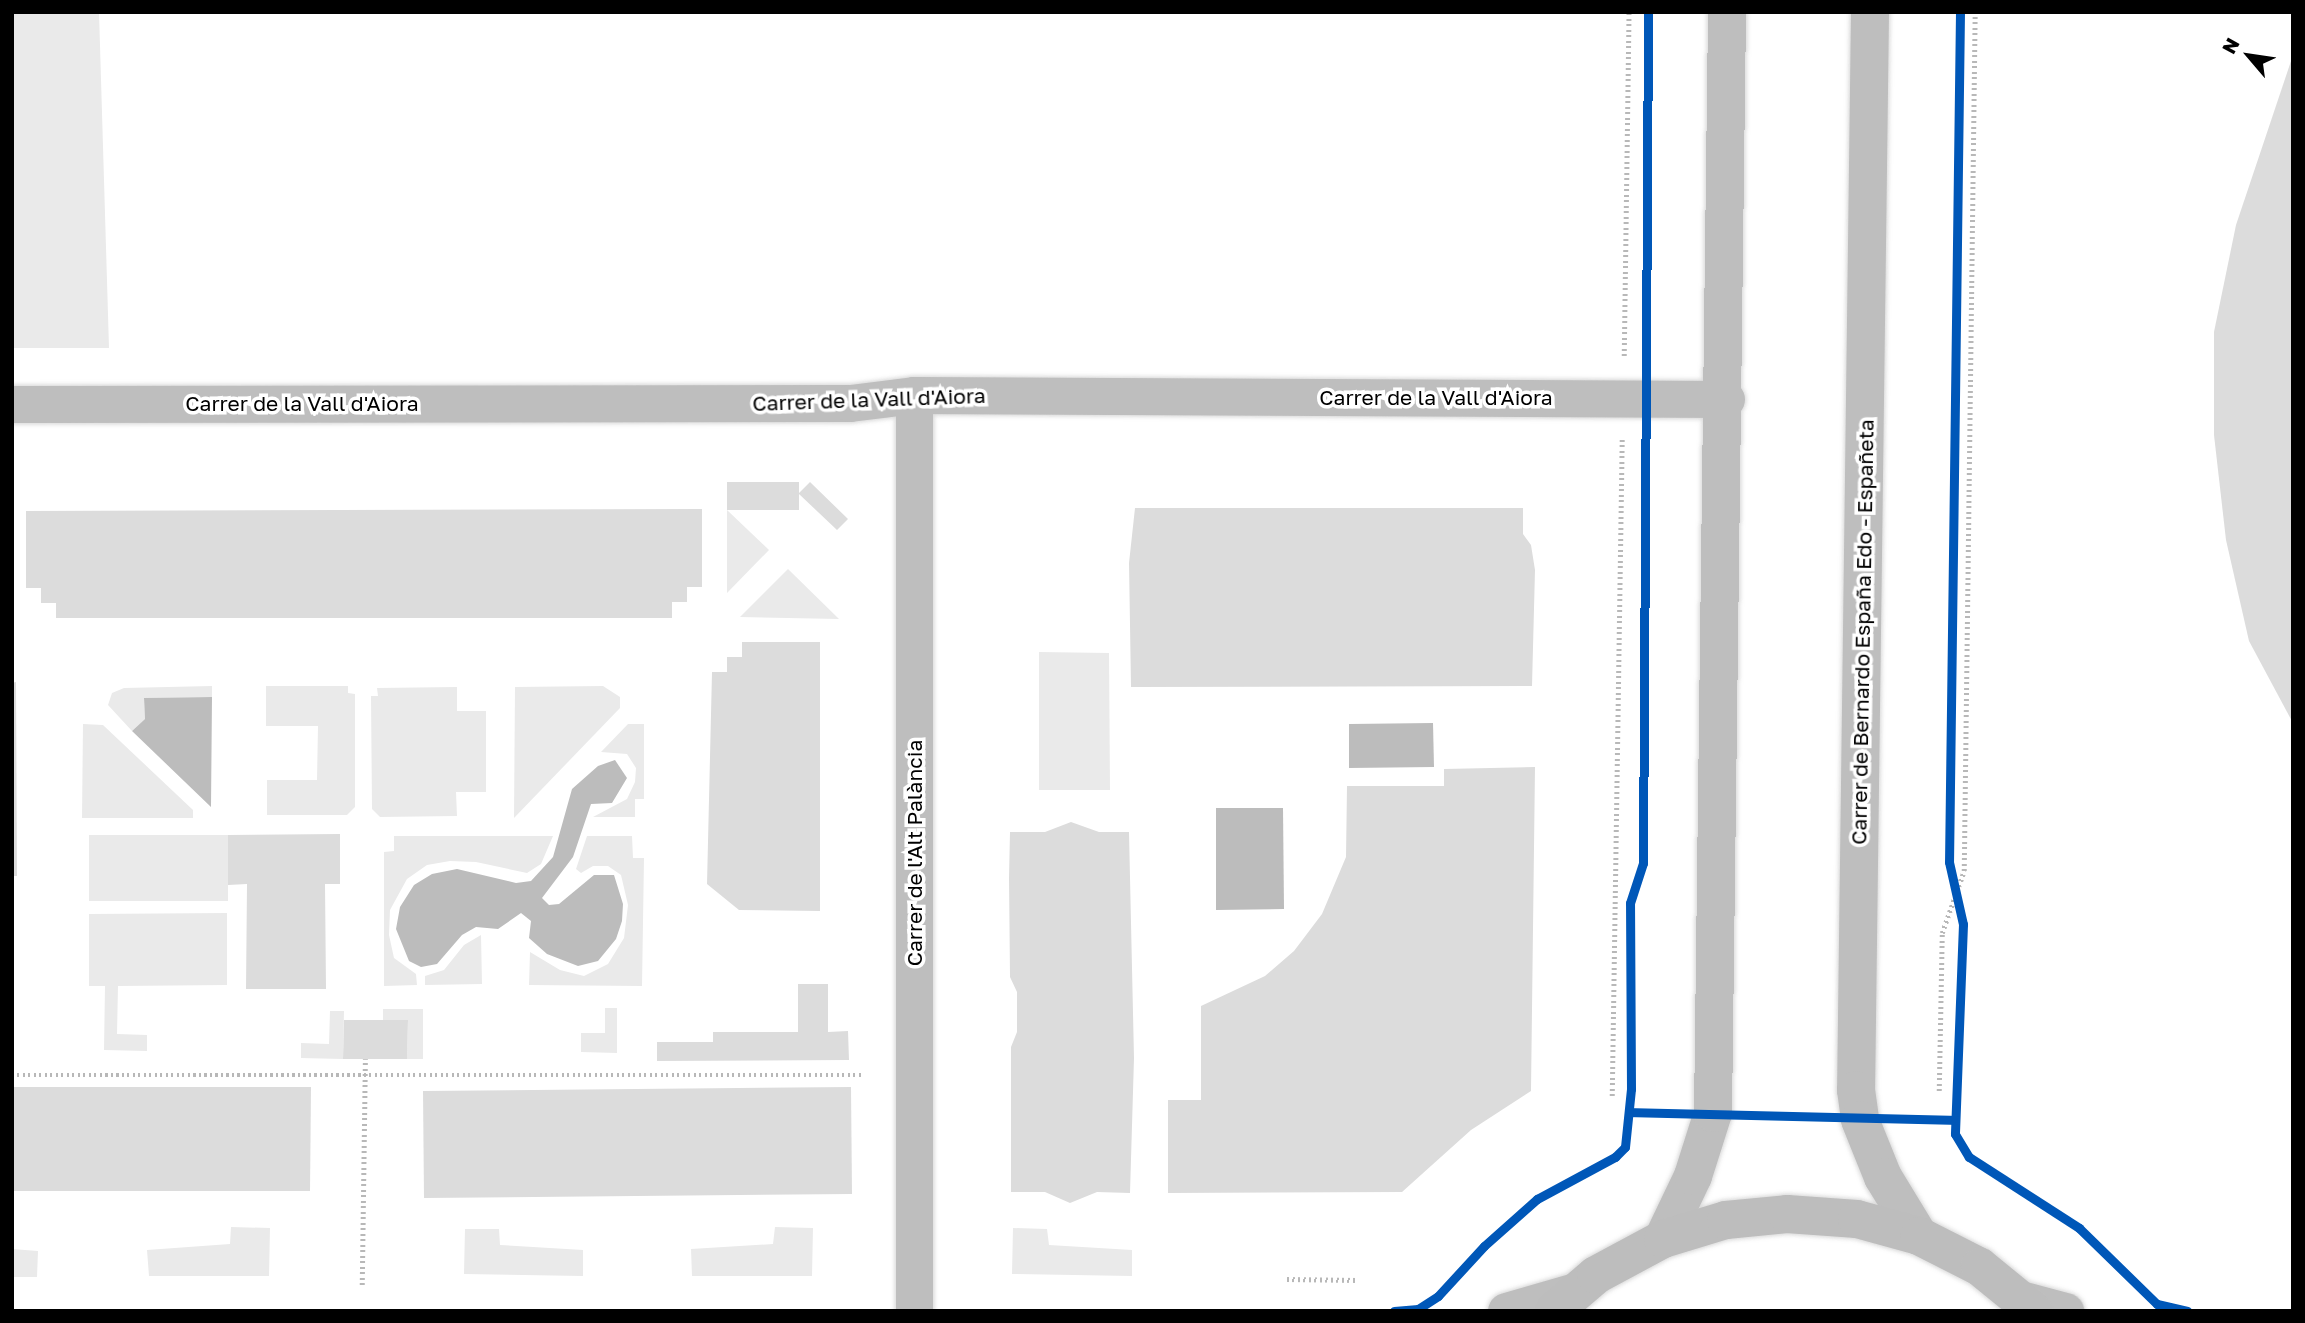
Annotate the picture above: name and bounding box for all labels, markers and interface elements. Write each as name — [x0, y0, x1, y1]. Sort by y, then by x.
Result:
north arrow — [2214, 21, 2284, 91]
text: N — [2217, 34, 2244, 57]
street label: Carrer de la Vall d'Aiora — [752, 382, 986, 416]
street label: Carrer de la Vall d'Aiora — [1319, 384, 1553, 410]
street label: Carrer de la Vall d'Aiora — [185, 390, 419, 416]
street label: Carrer de Bernardo España Edo - Españeta — [1846, 419, 1878, 845]
street label: Carrer de l'Alt Palància — [901, 740, 927, 966]

